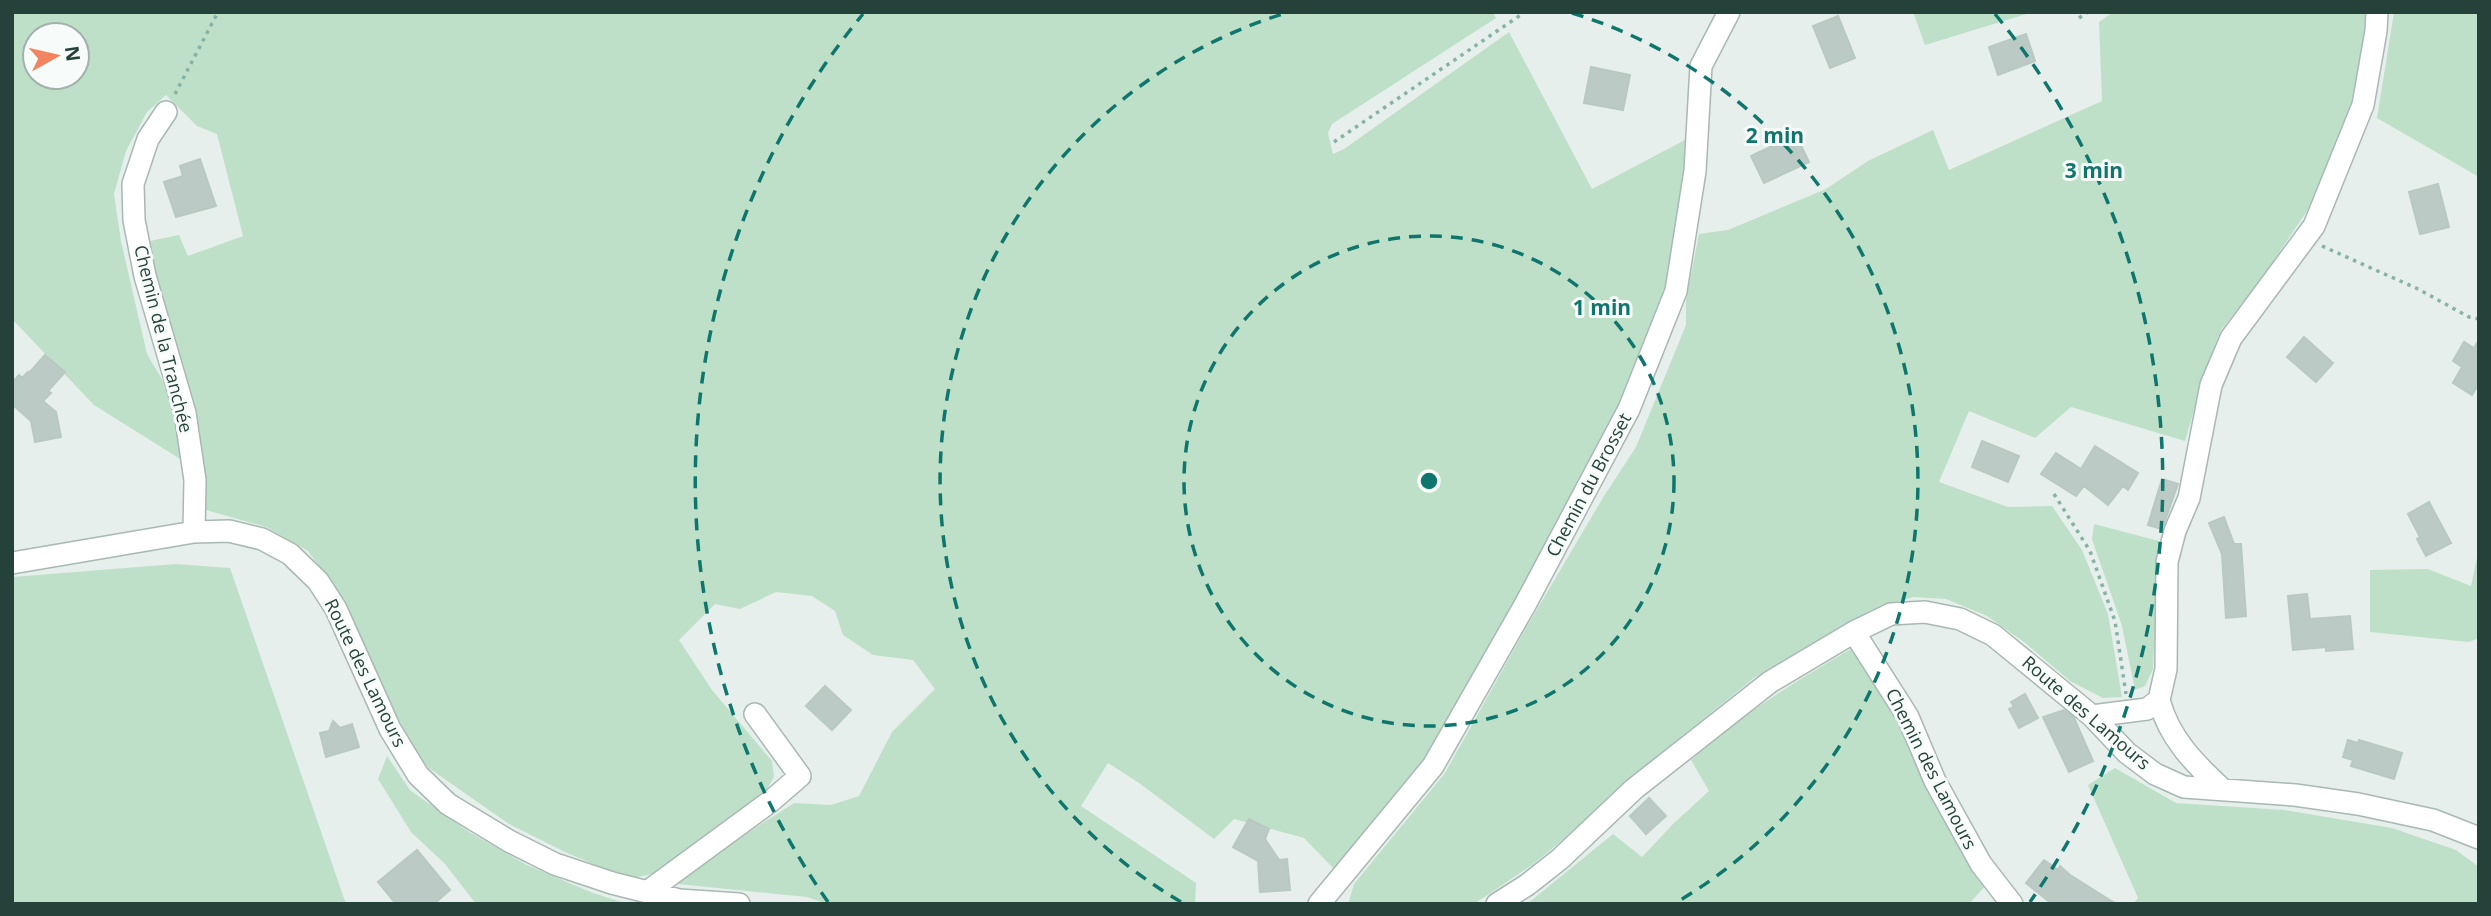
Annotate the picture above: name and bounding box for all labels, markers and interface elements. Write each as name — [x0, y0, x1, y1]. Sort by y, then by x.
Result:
north arrow — [21, 21, 91, 91]
text: N — [59, 44, 87, 63]
text: 2 min — [1746, 121, 1804, 149]
text: 3 min — [2065, 156, 2123, 184]
street label: Chemin de la Tranchée — [129, 242, 199, 435]
text: 1 min — [1573, 293, 1631, 321]
street label: Chemin du Brosset — [1540, 408, 1636, 561]
centre of rings — [1417, 469, 1441, 493]
street label: Route des Lamours — [320, 594, 412, 751]
street label: Route des Lamours — [2017, 650, 2156, 775]
street label: Chemin des Lamours — [1881, 684, 1983, 853]

